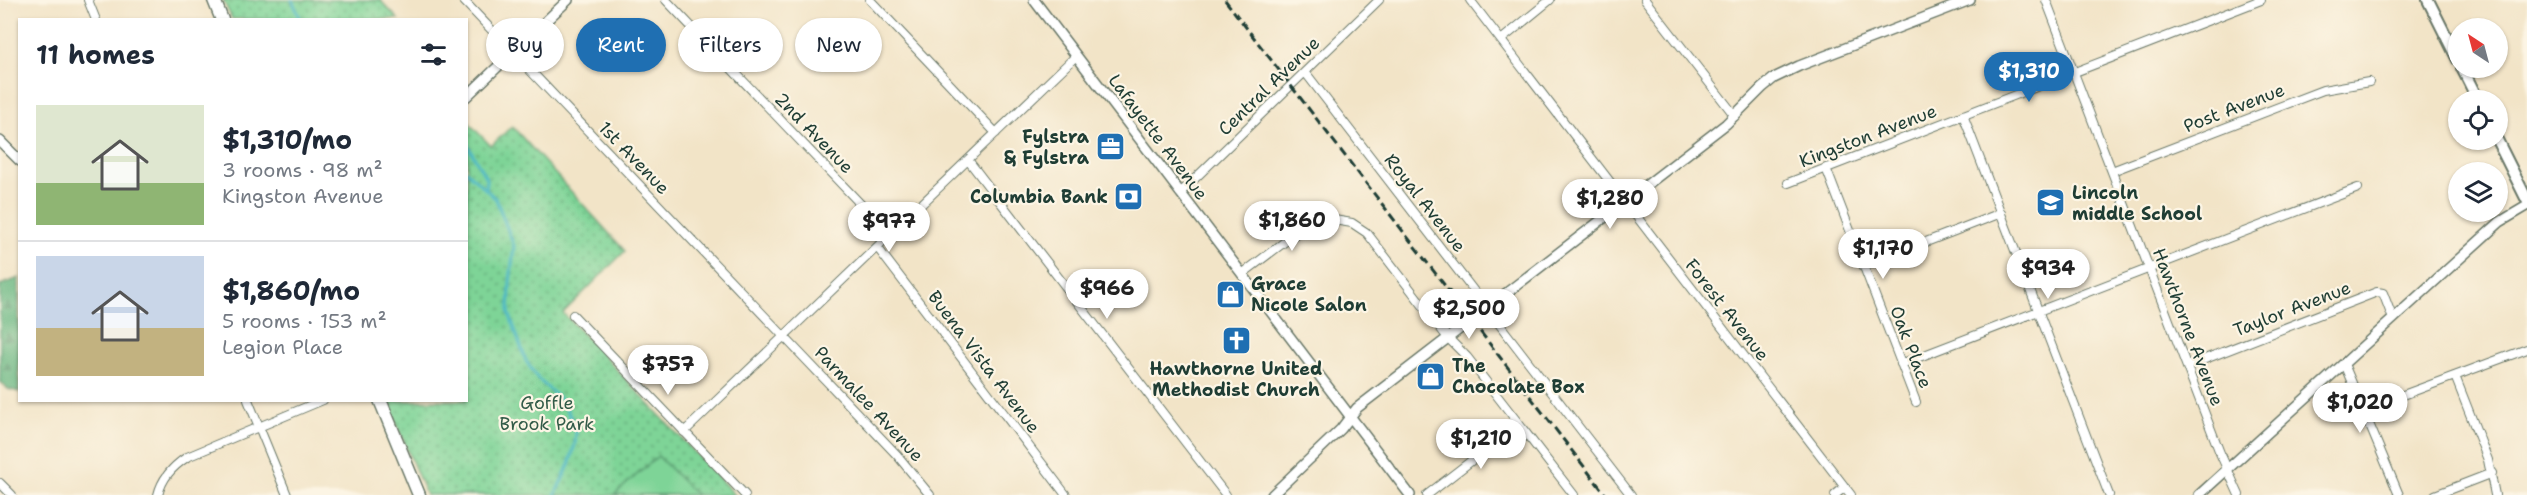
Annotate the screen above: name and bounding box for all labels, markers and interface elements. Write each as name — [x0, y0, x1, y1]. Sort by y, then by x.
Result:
chip: Buy — [486, 18, 564, 72]
chip: Rent — [576, 18, 666, 72]
chip: Filters — [678, 18, 783, 72]
chip: New — [795, 18, 882, 72]
north arrow — [2448, 18, 2508, 78]
map controls — [2448, 18, 2508, 222]
street label: Central Avenue — [1213, 31, 1325, 141]
text: 11 homes — [36, 37, 155, 72]
icon: filters — [417, 38, 450, 71]
pin: $1,310 — [1980, 52, 2078, 103]
text: $1,310 — [1998, 58, 2060, 84]
street label: Lafayette Avenue — [1103, 69, 1213, 205]
street label: Post Avenue — [2180, 78, 2288, 138]
street label: 2nd Avenue — [769, 87, 859, 179]
button: locate — [2448, 90, 2508, 150]
street label: Kingston Avenue — [1796, 99, 1940, 173]
street label: 1st Avenue — [593, 116, 675, 200]
text: $1,310/mo — [222, 122, 352, 157]
place label: Fylstra & Fylstra — [1004, 125, 1090, 170]
icon: home — [84, 129, 156, 201]
office icon: Fylstra & Fylstra — [1094, 131, 1126, 163]
street label: Royal Avenue — [1379, 149, 1471, 257]
text: 3 rooms · 98 m² — [222, 157, 383, 183]
button: layers — [2448, 162, 2508, 222]
pin: $1,280 — [1561, 179, 1659, 230]
bank icon: Columbia Bank — [1113, 181, 1145, 213]
place label: Lincoln middle School — [2072, 181, 2202, 226]
text: Kingston Avenue — [222, 183, 384, 209]
place label: Columbia Bank — [970, 185, 1108, 209]
text: $1,280 — [1576, 185, 1644, 211]
school or university icon: Lincoln middle School — [2035, 187, 2067, 219]
pin: $1,860 — [1243, 201, 1341, 252]
pin: $977 — [853, 202, 925, 253]
text: $1,860 — [1258, 207, 1326, 233]
text: $977 — [862, 208, 916, 234]
pin: $1,170 — [1834, 229, 1932, 280]
text: $1,170 — [1852, 235, 1914, 261]
street label: Hawthorne Avenue — [2147, 245, 2229, 409]
pin: $934 — [2012, 249, 2084, 300]
street label: Forest Avenue — [1680, 254, 1774, 366]
text: $934 — [2021, 255, 2075, 281]
pin: $966 — [1071, 269, 1143, 320]
place label: Grace Nicole Salon — [1251, 272, 1367, 317]
text: $1,860/mo — [222, 273, 360, 308]
text: $966 — [1079, 275, 1135, 301]
street label: Taylor Avenue — [2230, 276, 2354, 342]
shop icon: Grace Nicole Salon — [1214, 278, 1246, 310]
icon: home — [84, 280, 156, 352]
street label: Buena Vista Avenue — [922, 286, 1046, 438]
pin: $2,500 — [1420, 289, 1518, 340]
text: $2,500 — [1432, 295, 1506, 321]
street label: Oak Place — [1884, 302, 1938, 392]
text: 5 rooms · 153 m² — [222, 308, 387, 334]
church icon: Hawthorne United Methodist Church — [1220, 324, 1252, 356]
text: Legion Place — [222, 334, 343, 360]
street label: Parmalee Avenue — [809, 341, 929, 467]
pin: $757 — [632, 345, 704, 396]
text: $757 — [641, 351, 695, 377]
place label: The Chocolate Box — [1452, 354, 1584, 399]
place label: Hawthorne United Methodist Church — [1149, 357, 1323, 402]
shop icon: The Chocolate Box — [1415, 360, 1447, 392]
pin: $1,020 — [2311, 383, 2409, 434]
text: $1,020 — [2326, 389, 2394, 415]
park label: Goffle Brook Park — [500, 391, 594, 436]
pin: $1,210 — [1432, 419, 1530, 470]
text: $1,210 — [1450, 425, 1512, 451]

